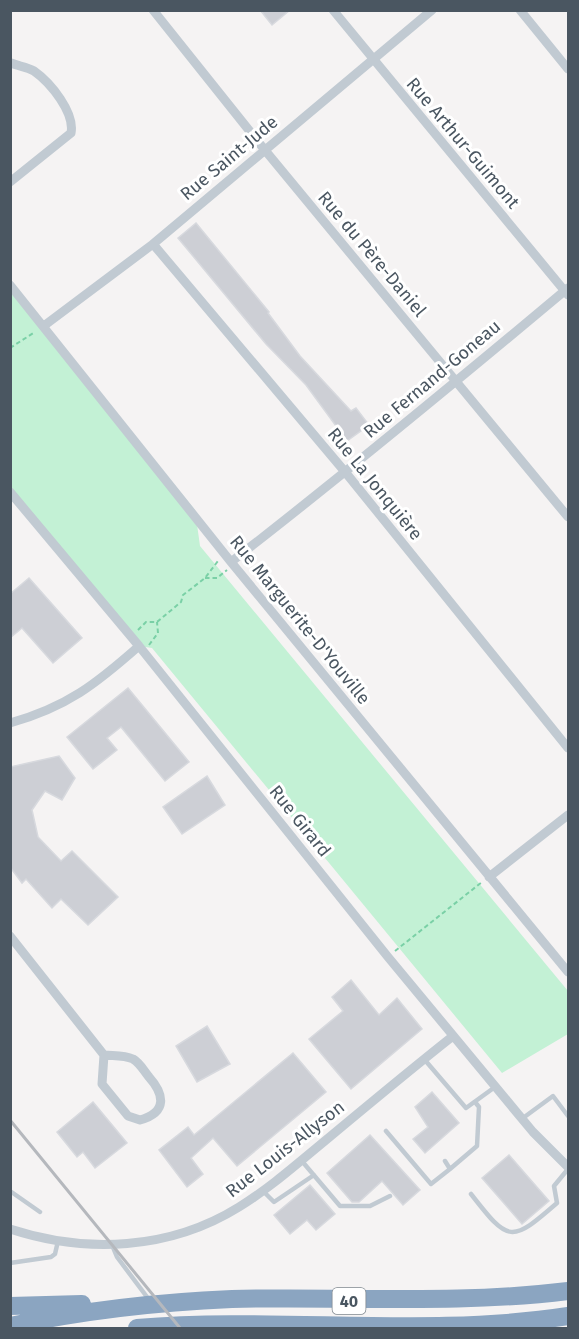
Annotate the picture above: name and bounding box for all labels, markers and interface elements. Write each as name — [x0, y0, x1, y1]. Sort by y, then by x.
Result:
street label: Rue Arthur-Guimont — [402, 73, 525, 213]
street label: Rue Saint-Jude — [176, 111, 282, 205]
street label: Rue du Père-Daniel — [313, 187, 431, 321]
street label: Rue Fernand-Goneau — [359, 315, 505, 443]
street label: Rue La Jonquière — [323, 423, 427, 545]
street label: Rue Marguerite-D'Youville — [225, 531, 375, 709]
street label: Rue Girard — [264, 781, 336, 861]
street label: Rue Louis-Allyson — [221, 1096, 349, 1202]
road number: 40 — [332, 1288, 366, 1314]

